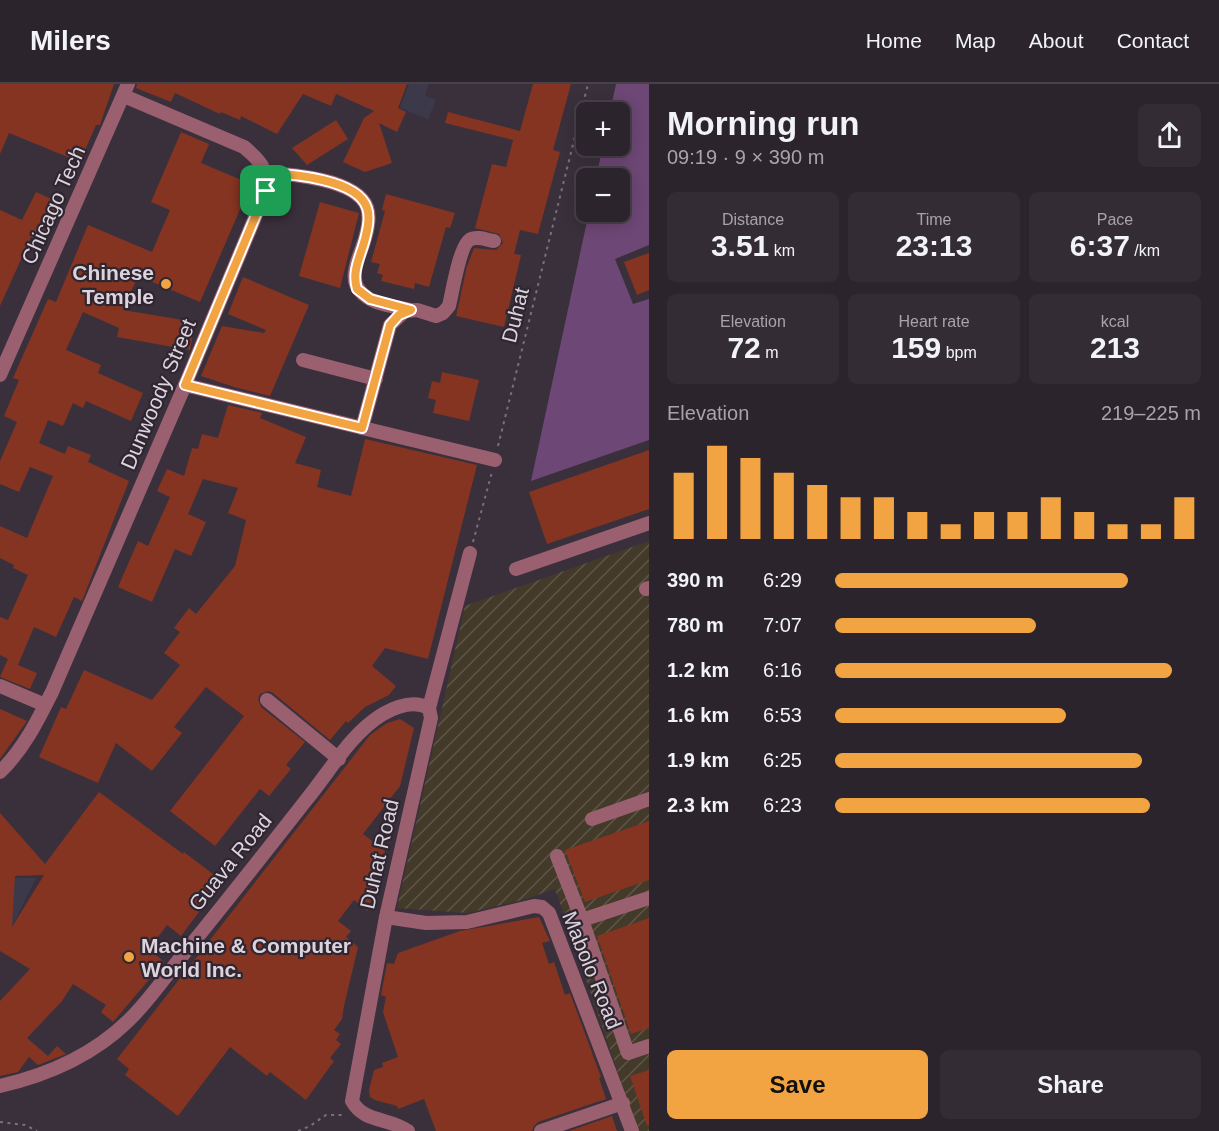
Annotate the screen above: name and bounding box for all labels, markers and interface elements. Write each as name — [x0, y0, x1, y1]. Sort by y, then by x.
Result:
text: Milers — [30, 25, 111, 56]
text: Home — [866, 29, 922, 52]
text: Map — [955, 29, 996, 52]
text: About — [1029, 29, 1084, 52]
text: Contact — [1117, 29, 1189, 52]
map controls — [576, 102, 630, 222]
button: + — [576, 102, 630, 156]
button: share — [1138, 104, 1201, 167]
text: Morning run — [667, 105, 859, 142]
street label: Chicago Tech — [17, 142, 89, 268]
text: 09:19 · 9 × 390 m — [667, 146, 824, 168]
pin — [240, 165, 291, 216]
button: − — [576, 168, 630, 222]
icon: arrive — [249, 174, 282, 207]
text: Distance — [722, 211, 784, 228]
text: Time — [917, 211, 951, 228]
text: Pace — [1097, 211, 1133, 228]
text: 3.51 — [711, 229, 769, 262]
text: 23:13 — [896, 229, 972, 262]
text: 6:37 — [1070, 229, 1130, 262]
text: km — [769, 242, 795, 259]
text: /km — [1130, 242, 1160, 259]
place label: Chinese Temple — [72, 261, 154, 308]
marker: Chinese Temple — [159, 277, 173, 291]
street label: Duhat — [497, 285, 533, 345]
text: Elevation — [720, 313, 786, 330]
text: Heart rate — [898, 313, 970, 330]
text: kcal — [1101, 313, 1129, 330]
street label: Dunwoody Street — [116, 315, 200, 473]
text: 72 — [727, 331, 761, 364]
text: 159 — [891, 331, 941, 364]
text: 213 — [1090, 331, 1140, 364]
text: m — [761, 344, 779, 361]
text: bpm — [941, 344, 977, 361]
text: Elevation — [667, 402, 749, 424]
text: 219–225 m — [1101, 402, 1201, 424]
text: 390 m — [667, 569, 724, 591]
text: 6:29 — [763, 569, 802, 591]
text: 780 m — [667, 614, 724, 636]
text: 7:07 — [763, 614, 802, 636]
text: 1.2 km — [667, 659, 729, 681]
text: 6:16 — [763, 659, 802, 681]
text: 1.6 km — [667, 704, 729, 726]
text: 6:53 — [763, 704, 802, 726]
text: 1.9 km — [667, 749, 729, 771]
text: 6:25 — [763, 749, 802, 771]
text: 2.3 km — [667, 794, 729, 816]
text: 6:23 — [763, 794, 802, 816]
street label: Duhat Road — [355, 797, 403, 911]
street label: Guava Road — [184, 809, 276, 915]
street label: Mabolo Road — [558, 908, 626, 1032]
place label: Machine & Computer World Inc. — [141, 934, 351, 981]
marker: Machine & Computer World Inc. — [122, 950, 136, 964]
button: Save — [667, 1050, 928, 1119]
button: Share — [940, 1050, 1201, 1119]

